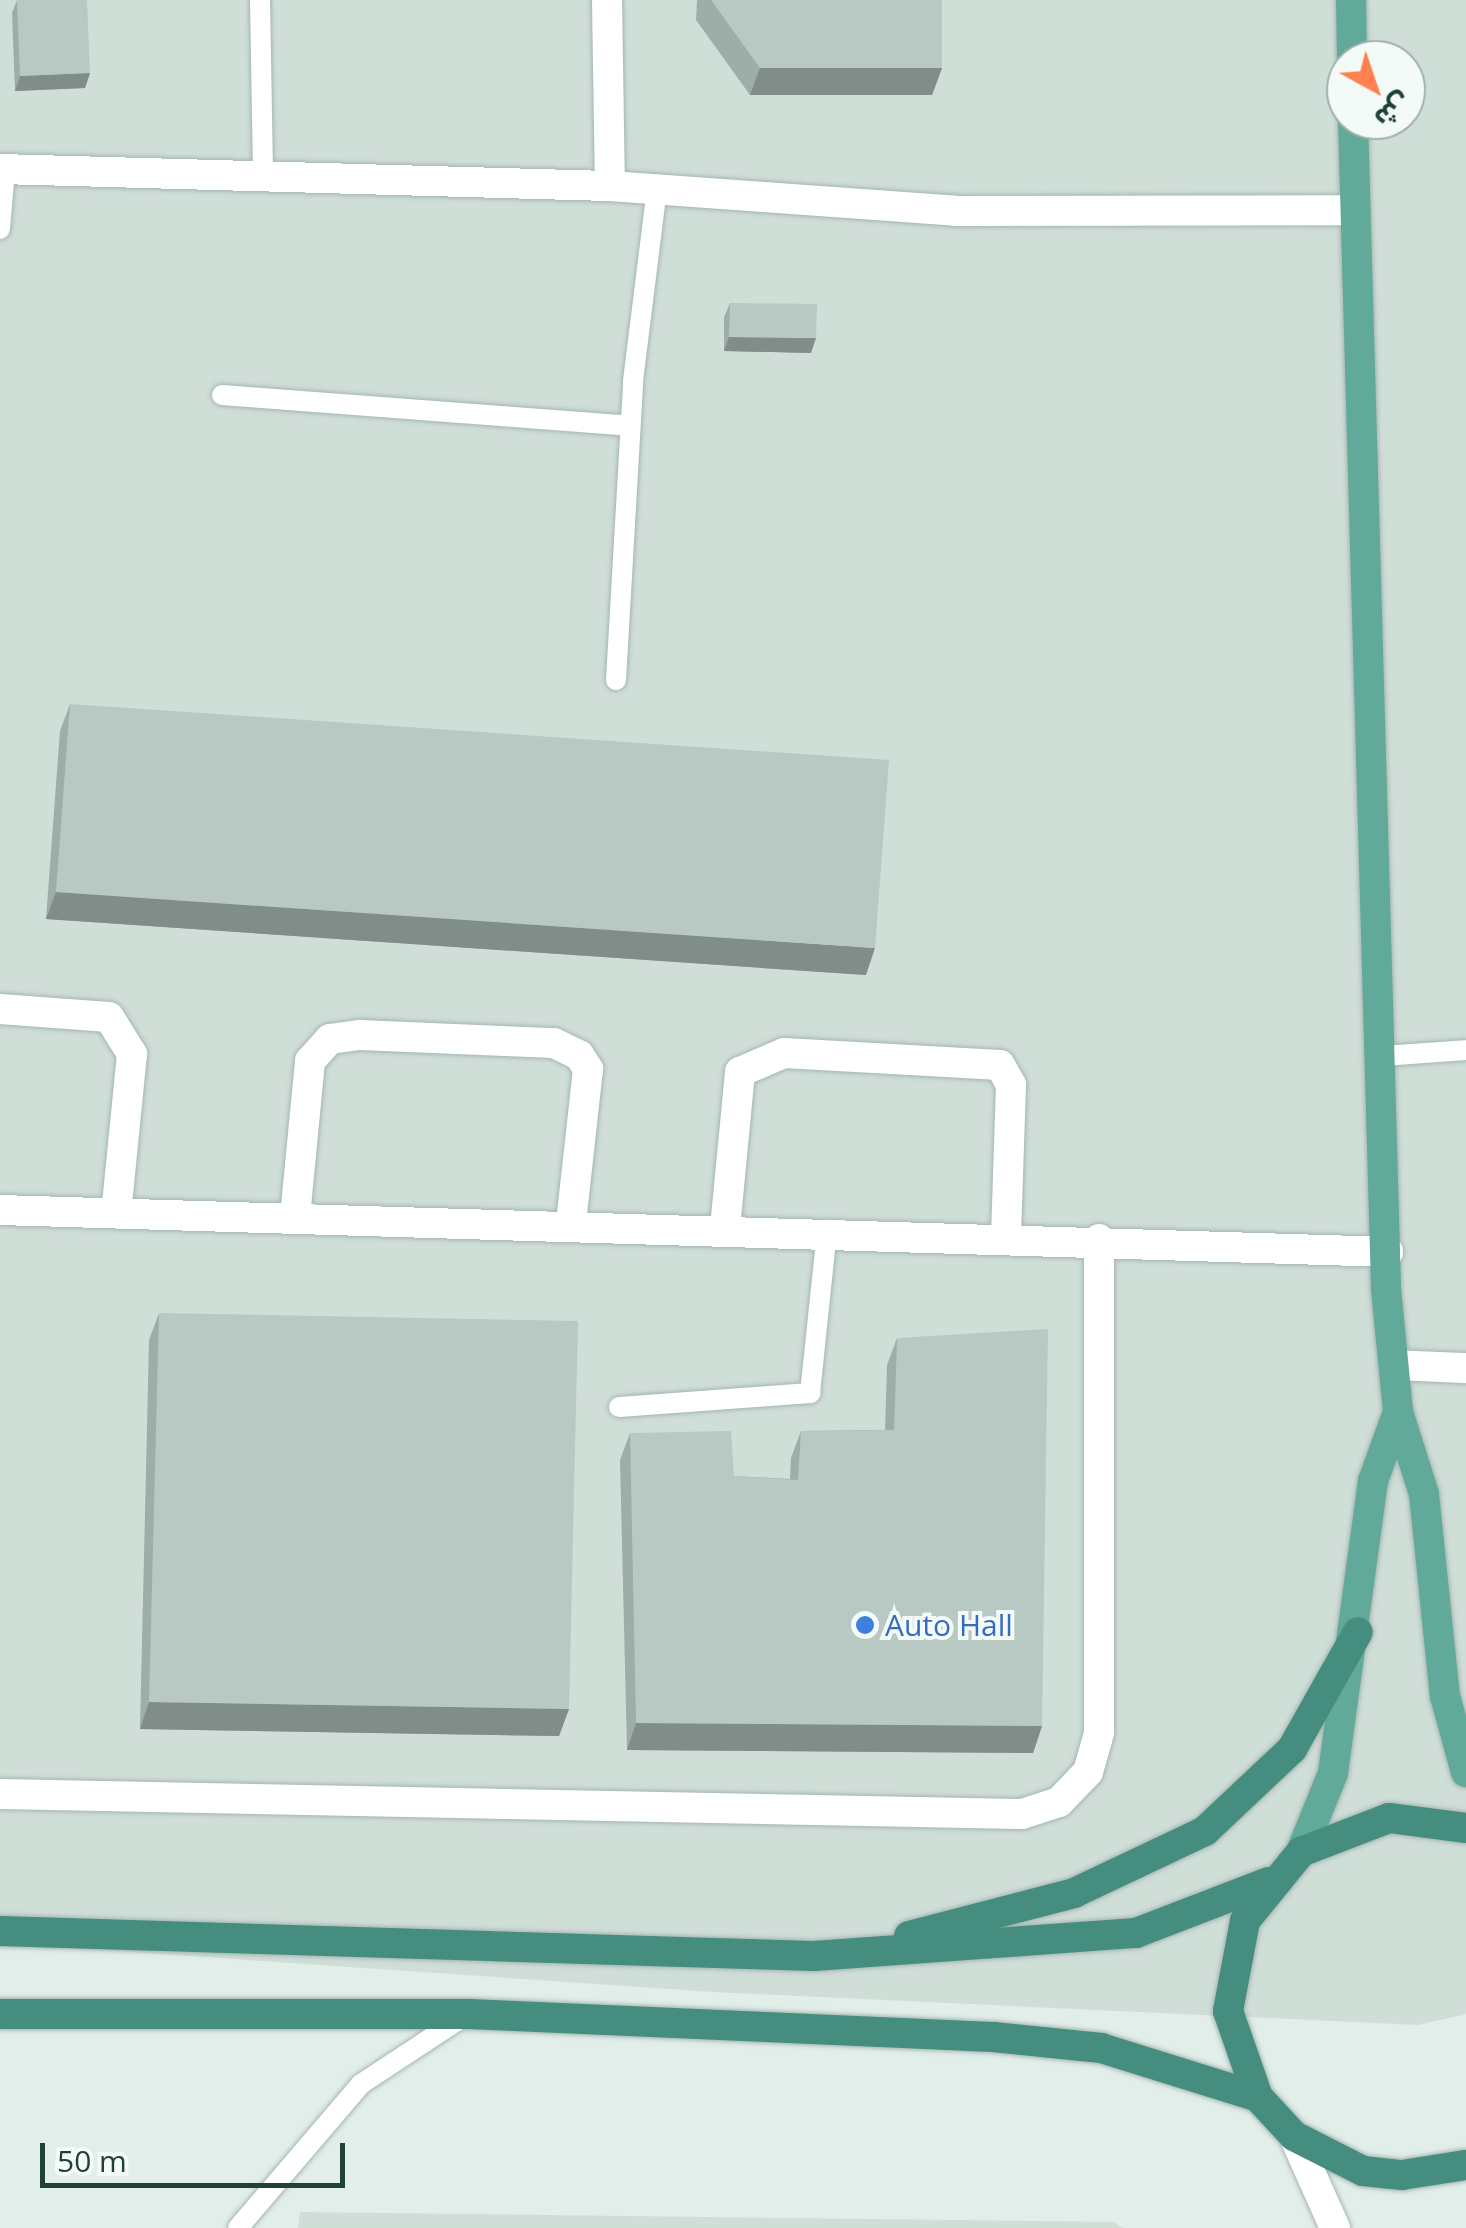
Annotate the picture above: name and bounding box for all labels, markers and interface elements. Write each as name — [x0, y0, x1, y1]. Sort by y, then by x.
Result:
north arrow — [1326, 40, 1426, 140]
text: ش — [1367, 85, 1421, 138]
place label: Auto Hall — [885, 1607, 1013, 1643]
marker: Auto Hall — [854, 1614, 876, 1636]
scale bar — [45, 2123, 350, 2185]
text: 50 m — [57, 2140, 127, 2181]

